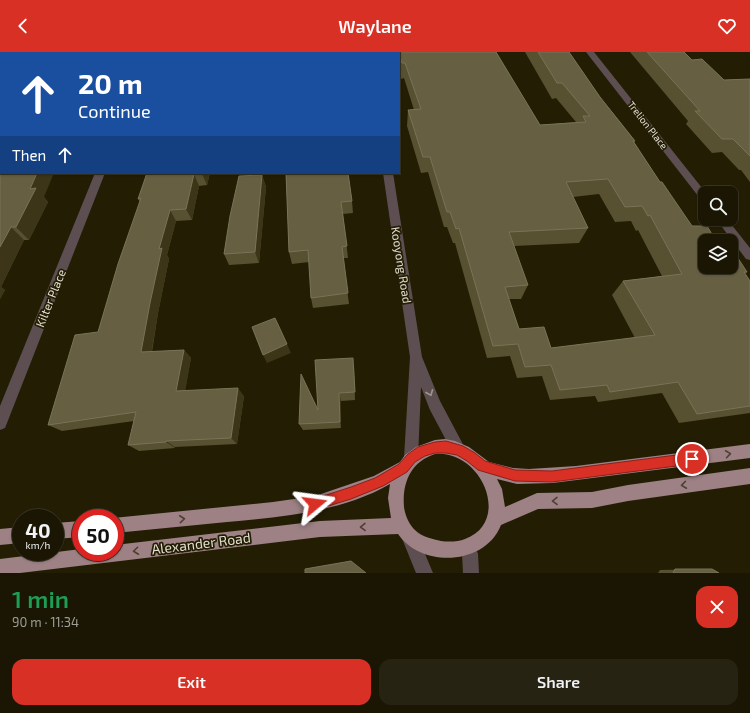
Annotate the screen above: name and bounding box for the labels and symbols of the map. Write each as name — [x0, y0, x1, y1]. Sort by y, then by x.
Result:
street label: Trelion Place — [625, 99, 671, 151]
street label: Kooyong Road — [389, 226, 415, 304]
street label: Kilter Place — [32, 267, 68, 329]
one-way arrow — [426, 389, 434, 396]
pin — [675, 442, 709, 476]
one-way arrow — [725, 450, 731, 459]
one-way arrow — [681, 480, 687, 489]
position arrow — [294, 483, 336, 525]
one-way arrow — [552, 497, 558, 505]
speed limit sign: 50 — [72, 509, 124, 561]
one-way arrow — [179, 514, 185, 523]
one-way arrow — [360, 523, 366, 531]
street label: Alexander Road — [150, 528, 252, 558]
one-way arrow — [133, 546, 139, 555]

